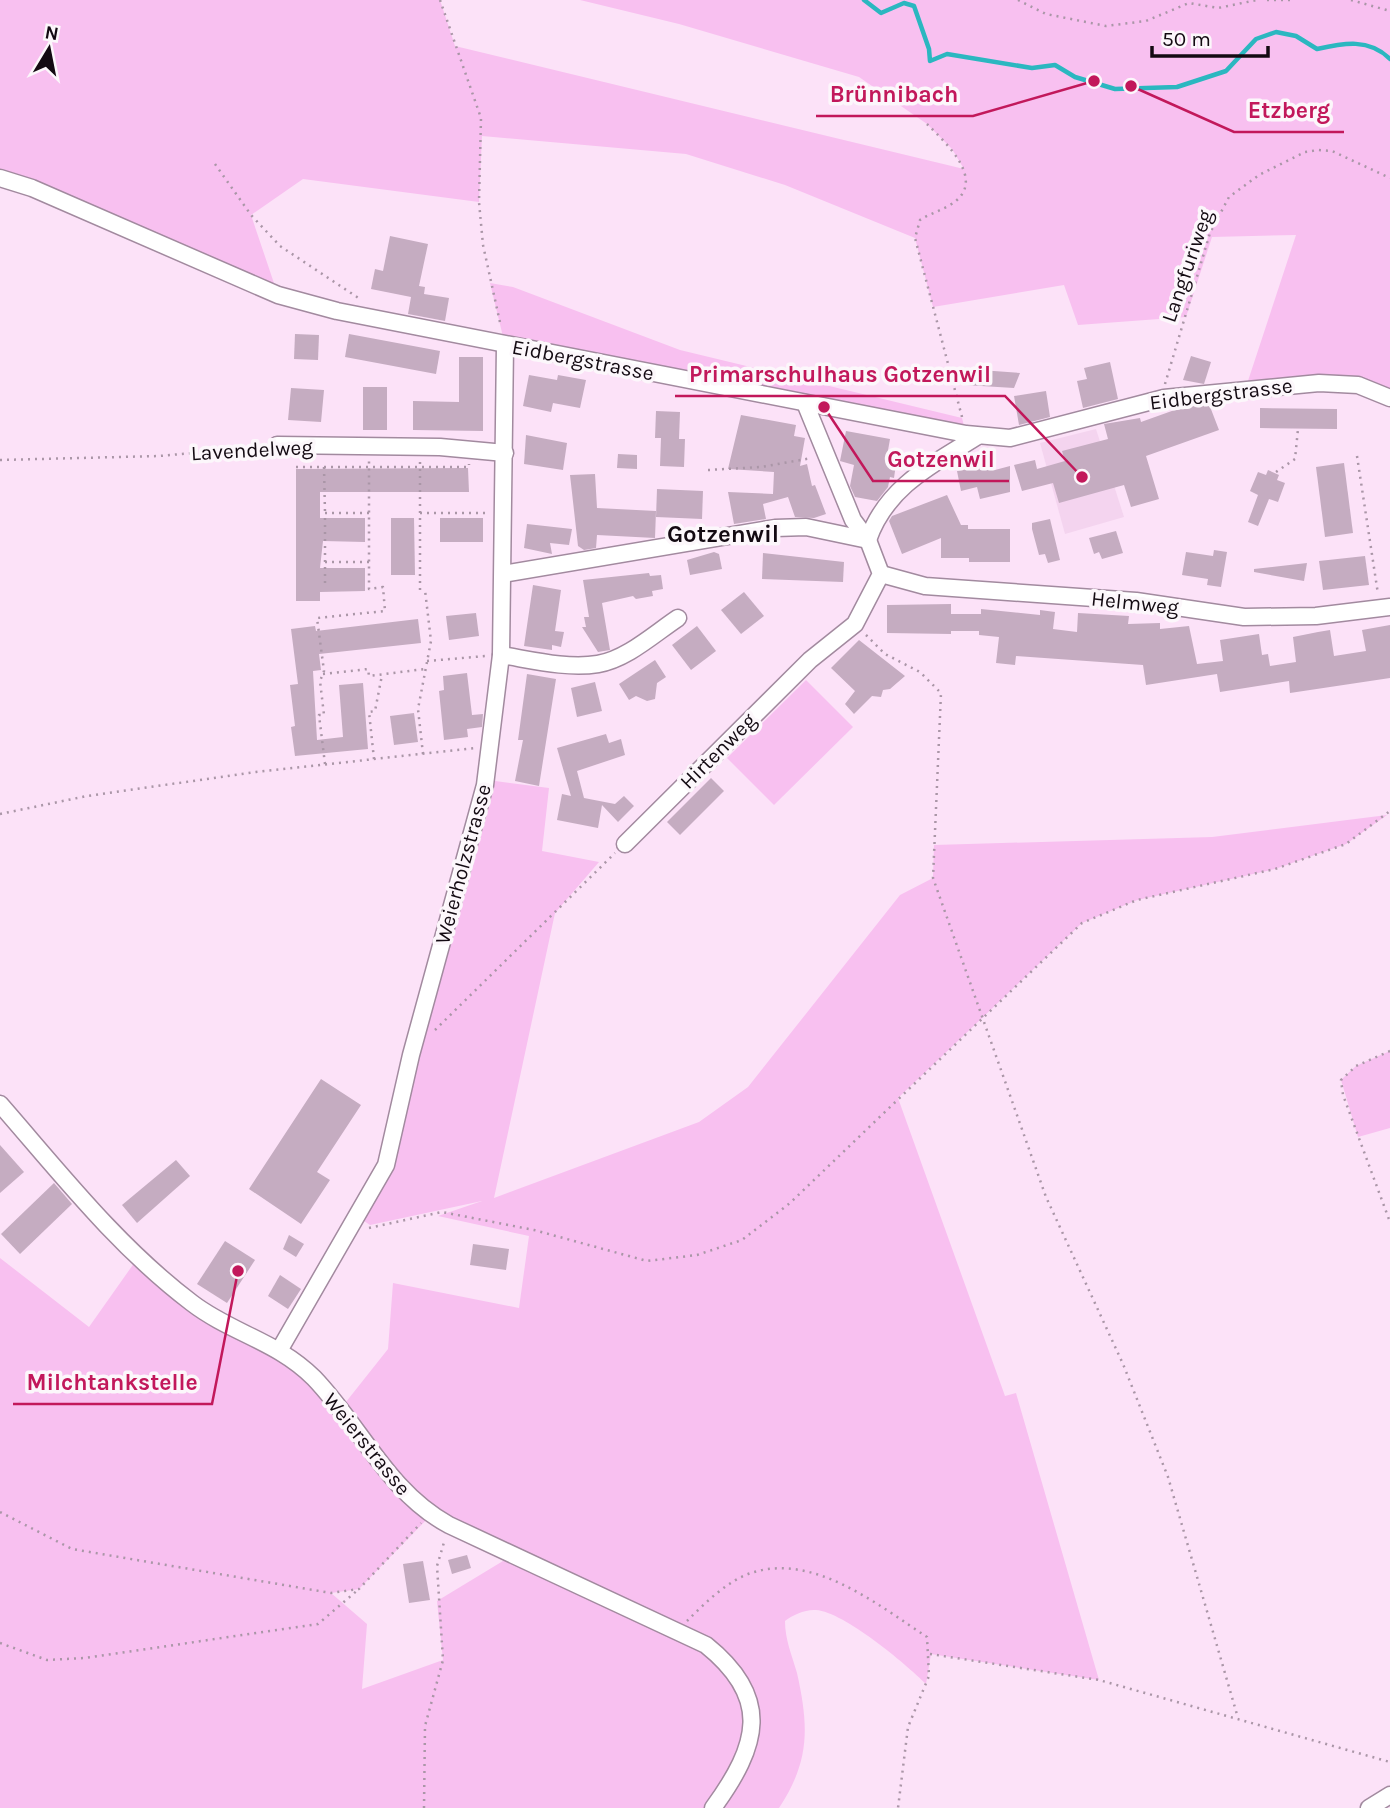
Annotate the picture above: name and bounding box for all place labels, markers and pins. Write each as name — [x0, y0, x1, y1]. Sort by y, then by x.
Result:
callout: Brünnibach — [816, 72, 973, 116]
callout: Etzberg — [1234, 88, 1344, 132]
callout: Primarschulhaus Gotzenwil — [675, 352, 1005, 396]
callout: Gotzenwil — [873, 437, 1009, 481]
callout: Milchtankstelle — [13, 1360, 212, 1404]

